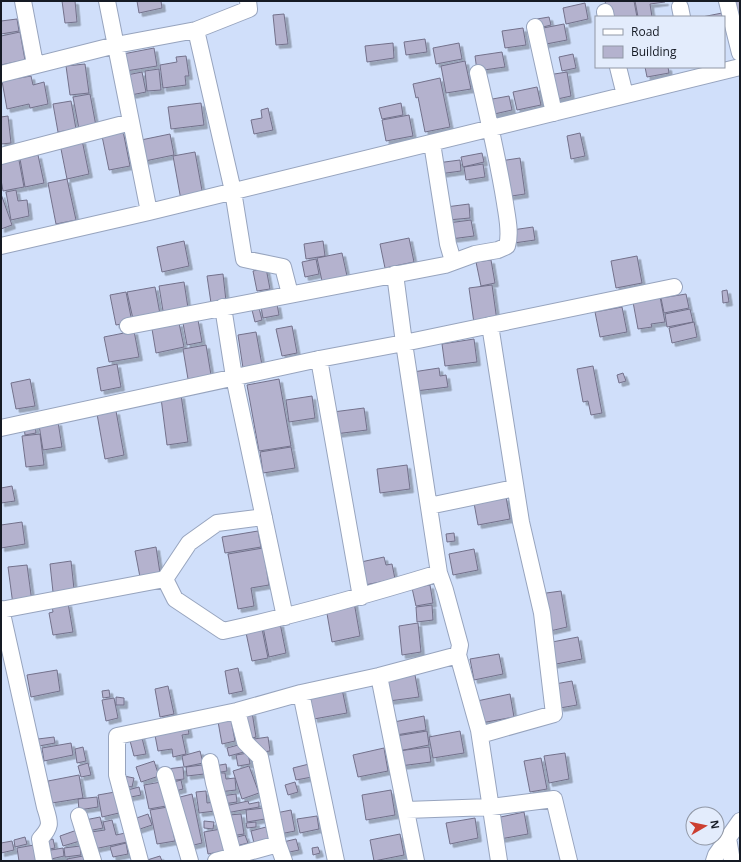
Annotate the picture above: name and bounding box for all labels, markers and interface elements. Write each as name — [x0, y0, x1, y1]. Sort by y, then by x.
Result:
legend — [595, 16, 725, 68]
text: Road — [631, 23, 660, 40]
text: Building — [631, 43, 677, 60]
north arrow — [685, 806, 725, 846]
text: N — [707, 819, 723, 830]

